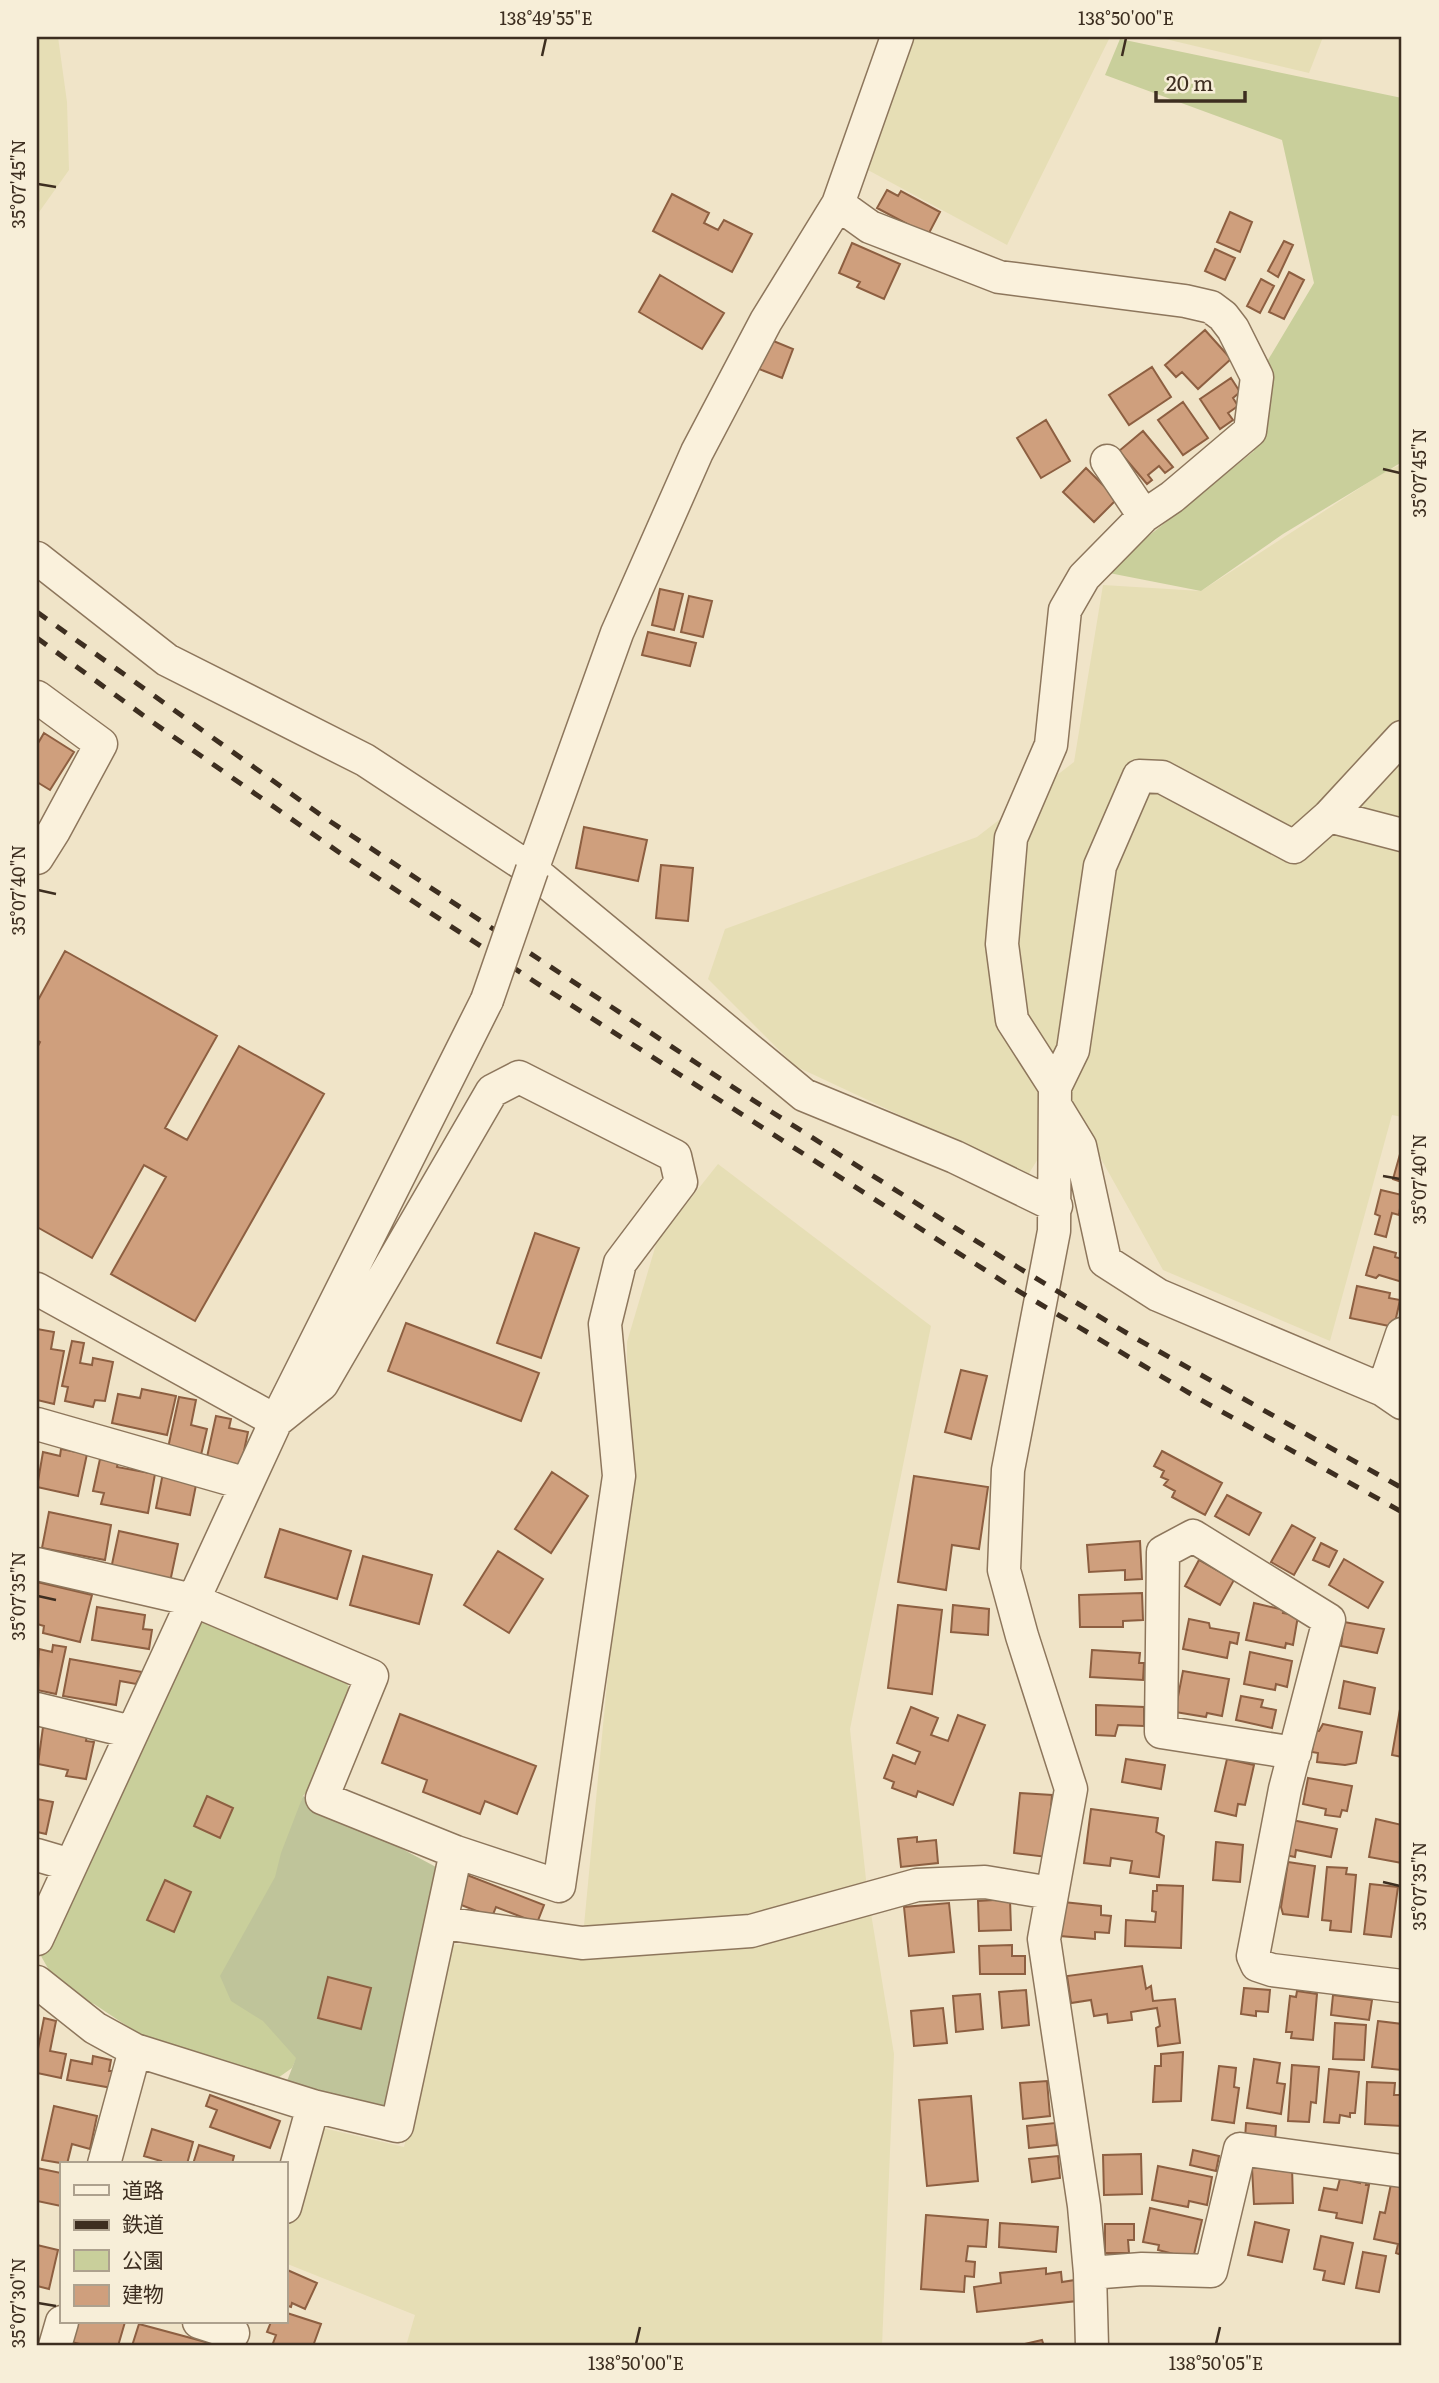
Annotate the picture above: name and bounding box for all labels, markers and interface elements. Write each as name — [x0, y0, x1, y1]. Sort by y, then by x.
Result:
text: 138°49'55"E — [499, 4, 593, 31]
text: 138°50'00"E — [1078, 4, 1174, 31]
scale bar — [1156, 60, 1245, 104]
text: 20 m — [1166, 66, 1213, 97]
text: 35°07'45"N — [4, 139, 31, 229]
text: 35°07'45"N — [1405, 428, 1432, 518]
text: 35°07'40"N — [4, 845, 31, 935]
text: 35°07'40"N — [1405, 1134, 1432, 1224]
text: 35°07'35"N — [4, 1551, 31, 1641]
text: 35°07'35"N — [1405, 1841, 1432, 1931]
legend — [60, 2162, 287, 2324]
text: 道路 — [122, 2173, 164, 2204]
text: 鉄道 — [122, 2207, 164, 2238]
text: 公園 — [122, 2243, 164, 2274]
text: 35°07'30"N — [4, 2258, 31, 2348]
text: 建物 — [122, 2277, 164, 2308]
text: 138°50'00"E — [588, 2349, 684, 2376]
text: 138°50'05"E — [1169, 2349, 1263, 2376]

